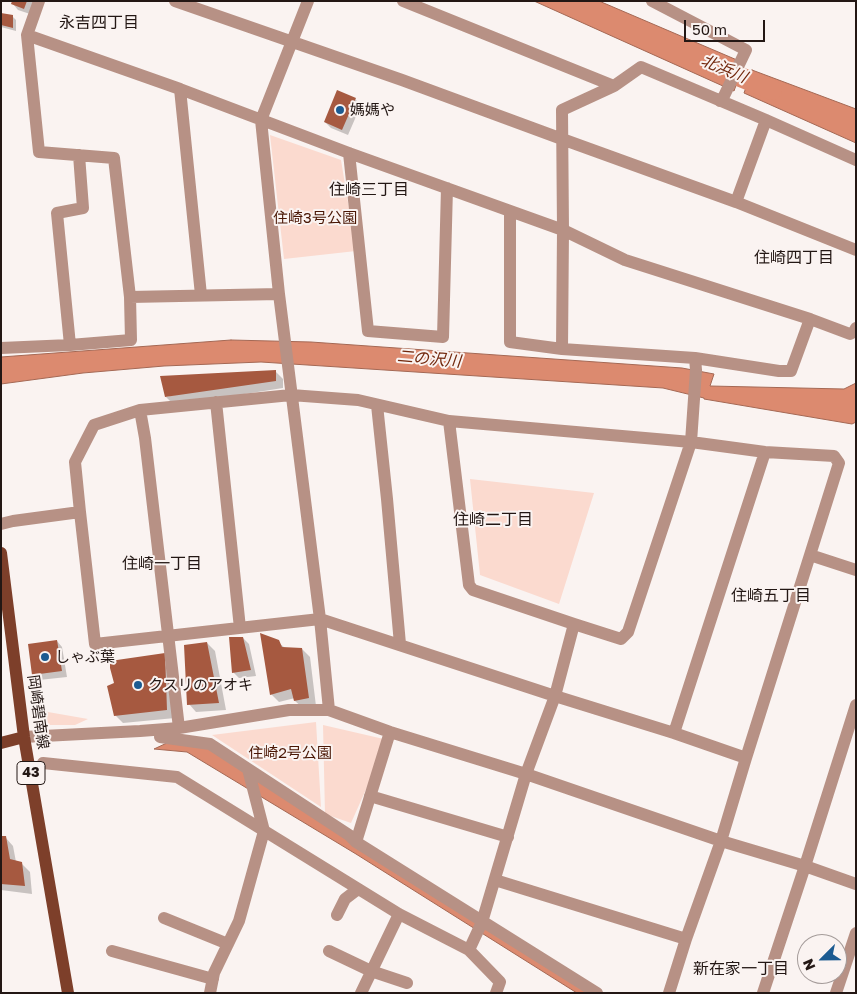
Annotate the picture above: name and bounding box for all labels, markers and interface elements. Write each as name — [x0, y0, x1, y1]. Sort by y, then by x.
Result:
scale bar — [687, 10, 768, 42]
district label: 永吉四丁目 — [59, 13, 139, 33]
text: 50 m — [692, 20, 727, 38]
water label: 北浜川 — [698, 51, 750, 87]
place label: 媽媽や — [350, 101, 395, 119]
marker: 媽媽や — [334, 104, 346, 116]
district label: 住崎三丁目 — [329, 180, 409, 200]
park label: 住崎3号公園 — [273, 209, 357, 227]
district label: 住崎四丁目 — [754, 248, 834, 268]
water label: 二の沢川 — [396, 347, 462, 371]
district label: 住崎二丁目 — [453, 510, 533, 530]
district label: 住崎一丁目 — [122, 554, 202, 574]
district label: 住崎五丁目 — [731, 586, 811, 606]
place label: しゃぶ葉 — [55, 648, 115, 666]
marker: しゃぶ葉 — [39, 651, 51, 663]
street label: 岡崎碧南線 — [24, 674, 52, 750]
place label: クスリのアオキ — [148, 676, 253, 694]
marker: クスリのアオキ — [132, 679, 144, 691]
park label: 住崎2号公園 — [248, 744, 332, 762]
road number: 43 — [17, 761, 45, 784]
north arrow — [797, 934, 847, 984]
text: N — [799, 956, 819, 973]
district label: 新在家一丁目 — [693, 959, 789, 979]

